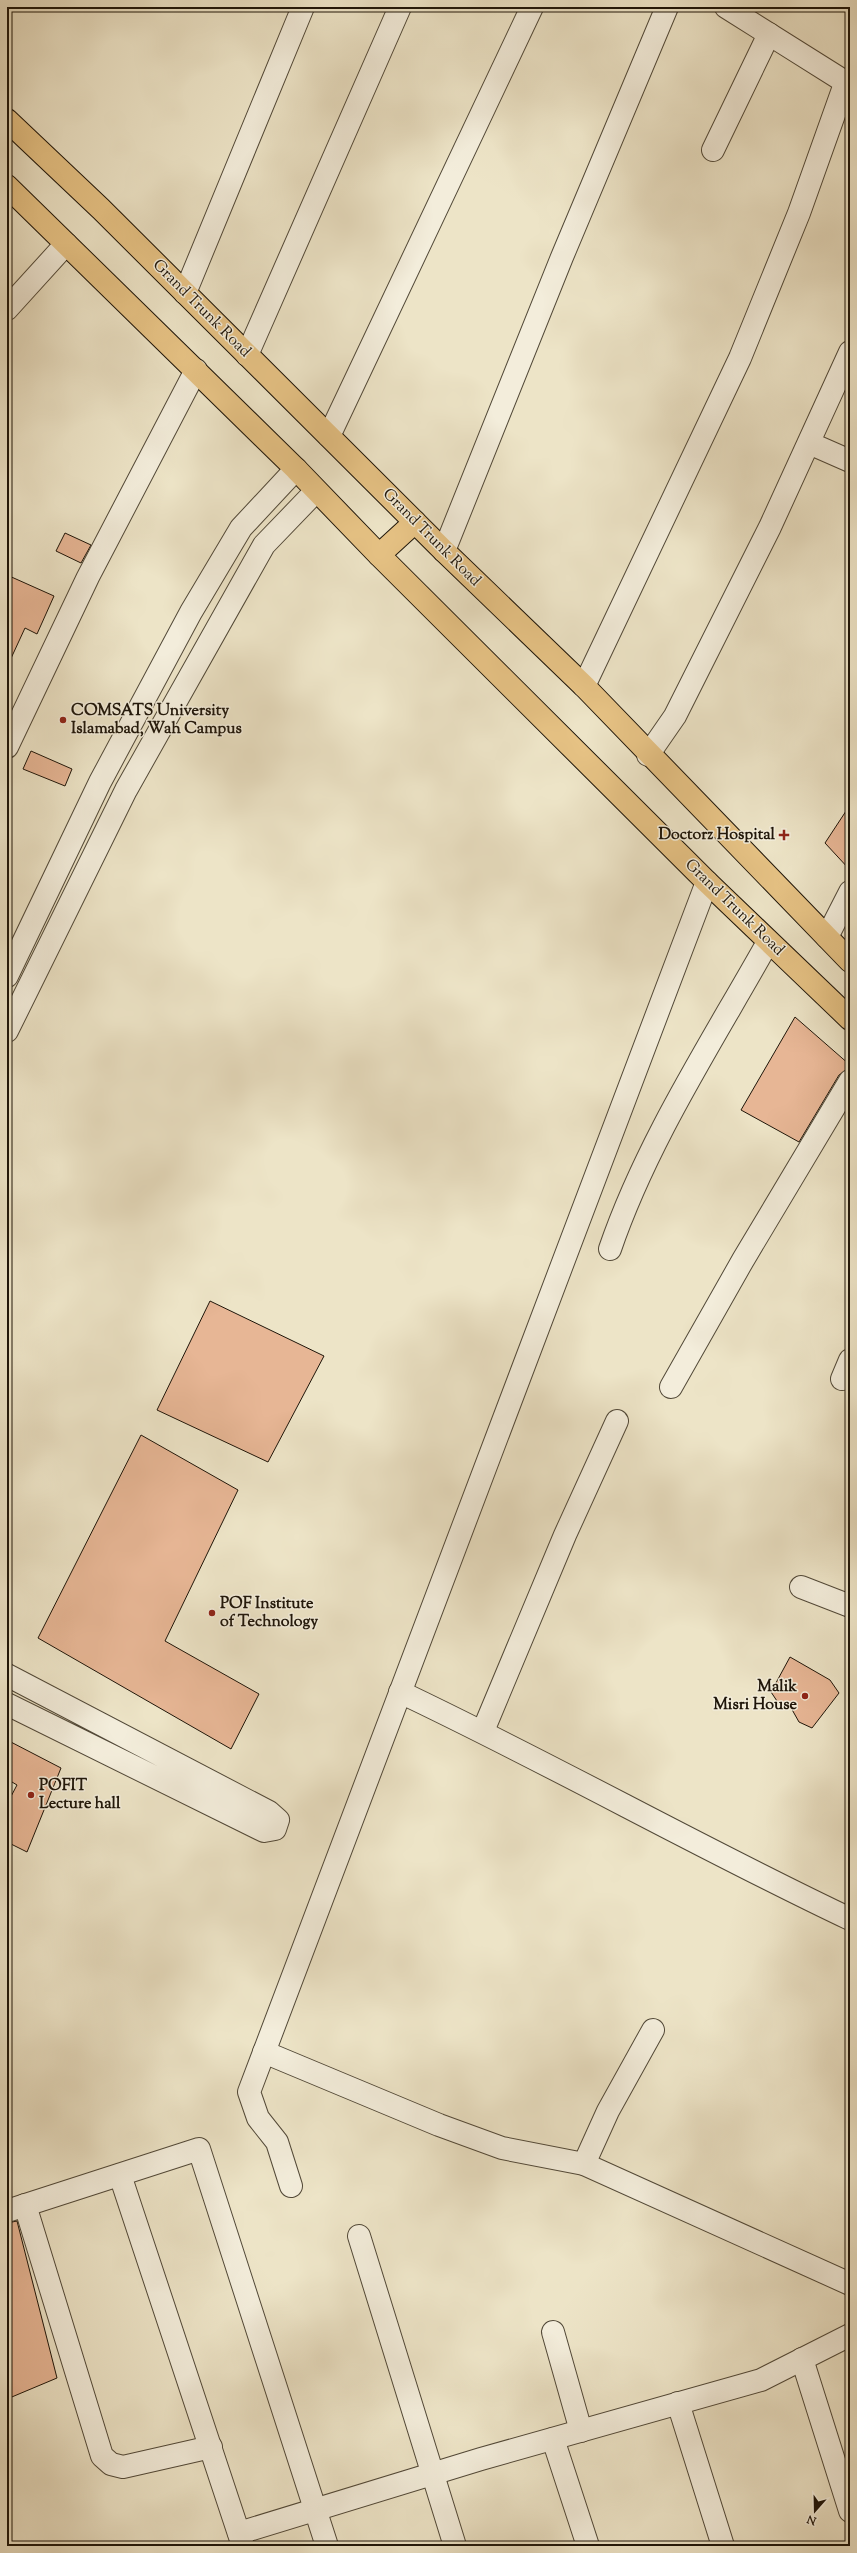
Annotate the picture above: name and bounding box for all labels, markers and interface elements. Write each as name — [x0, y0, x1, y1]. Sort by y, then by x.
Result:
street label: Grand Trunk Road — [147, 255, 255, 363]
street label: Grand Trunk Road — [377, 484, 485, 592]
place label: COMSATS University Islamabad, Wah Campus — [71, 700, 242, 741]
marker: COMSATS University Islamabad, Wah Campus — [58, 715, 68, 725]
place label: Doctorz Hospital — [658, 824, 776, 847]
marker: Doctorz Hospital — [778, 829, 790, 841]
street label: Grand Trunk Road — [679, 854, 789, 962]
place label: POF Institute of Technology — [220, 1593, 318, 1634]
marker: POF Institute of Technology — [207, 1608, 217, 1618]
place label: Malik Misri House — [713, 1676, 798, 1717]
marker: Malik Misri House — [800, 1691, 810, 1701]
place label: POFIT Lecture hall — [39, 1775, 121, 1816]
marker: POFIT Lecture hall — [26, 1790, 36, 1800]
north arrow — [795, 2491, 835, 2531]
text: N — [805, 2510, 820, 2529]

